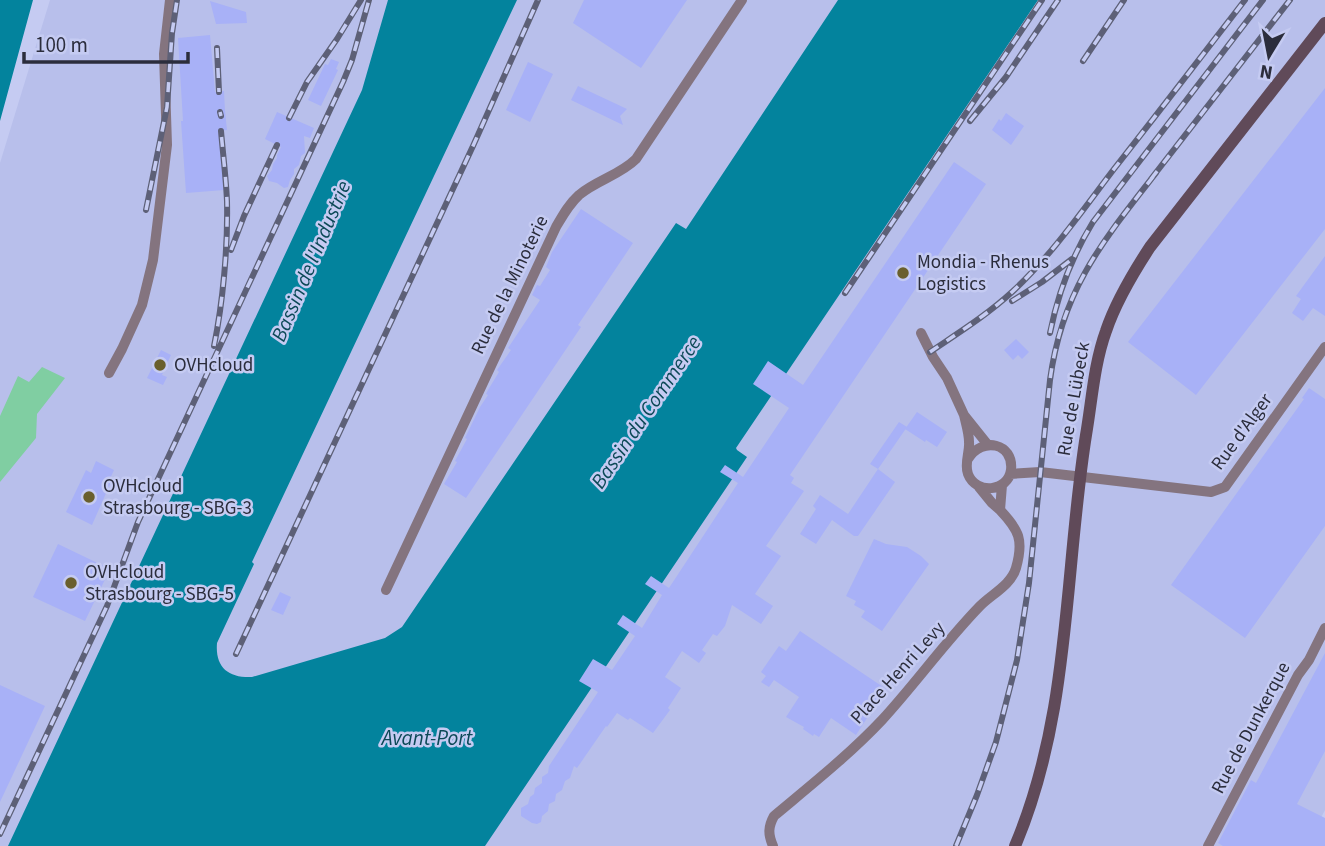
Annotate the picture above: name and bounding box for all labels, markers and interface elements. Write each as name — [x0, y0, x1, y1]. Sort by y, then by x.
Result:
scale bar — [24, 21, 189, 65]
north arrow — [1234, 21, 1304, 91]
text: 100 m — [35, 30, 88, 60]
text: N — [1258, 57, 1275, 86]
water label: Bassin de l'Industrie — [264, 176, 358, 346]
street label: Rue de la Minoterie — [465, 211, 555, 359]
place label: Mondia - Rhenus Logistics — [917, 249, 1049, 298]
marker: Mondia - Rhenus Logistics — [895, 265, 911, 281]
water label: Bassin du Commerce — [584, 330, 708, 494]
street label: Rue de Lübeck — [1051, 339, 1097, 458]
place label: OVHcloud — [174, 352, 253, 379]
marker: OVHcloud — [152, 357, 168, 373]
street label: Rue d'Alger — [1205, 388, 1279, 476]
place label: OVHcloud Strasbourg - SBG-3 — [103, 473, 252, 522]
marker: OVHcloud Strasbourg - SBG-3 — [81, 489, 97, 505]
place label: OVHcloud Strasbourg - SBG-5 — [85, 559, 234, 608]
marker: OVHcloud Strasbourg - SBG-5 — [63, 575, 79, 591]
street label: Place Henri Levy — [844, 615, 952, 730]
street label: Rue de Dunkerque — [1205, 657, 1297, 799]
water label: Avant-Port — [380, 723, 473, 753]

